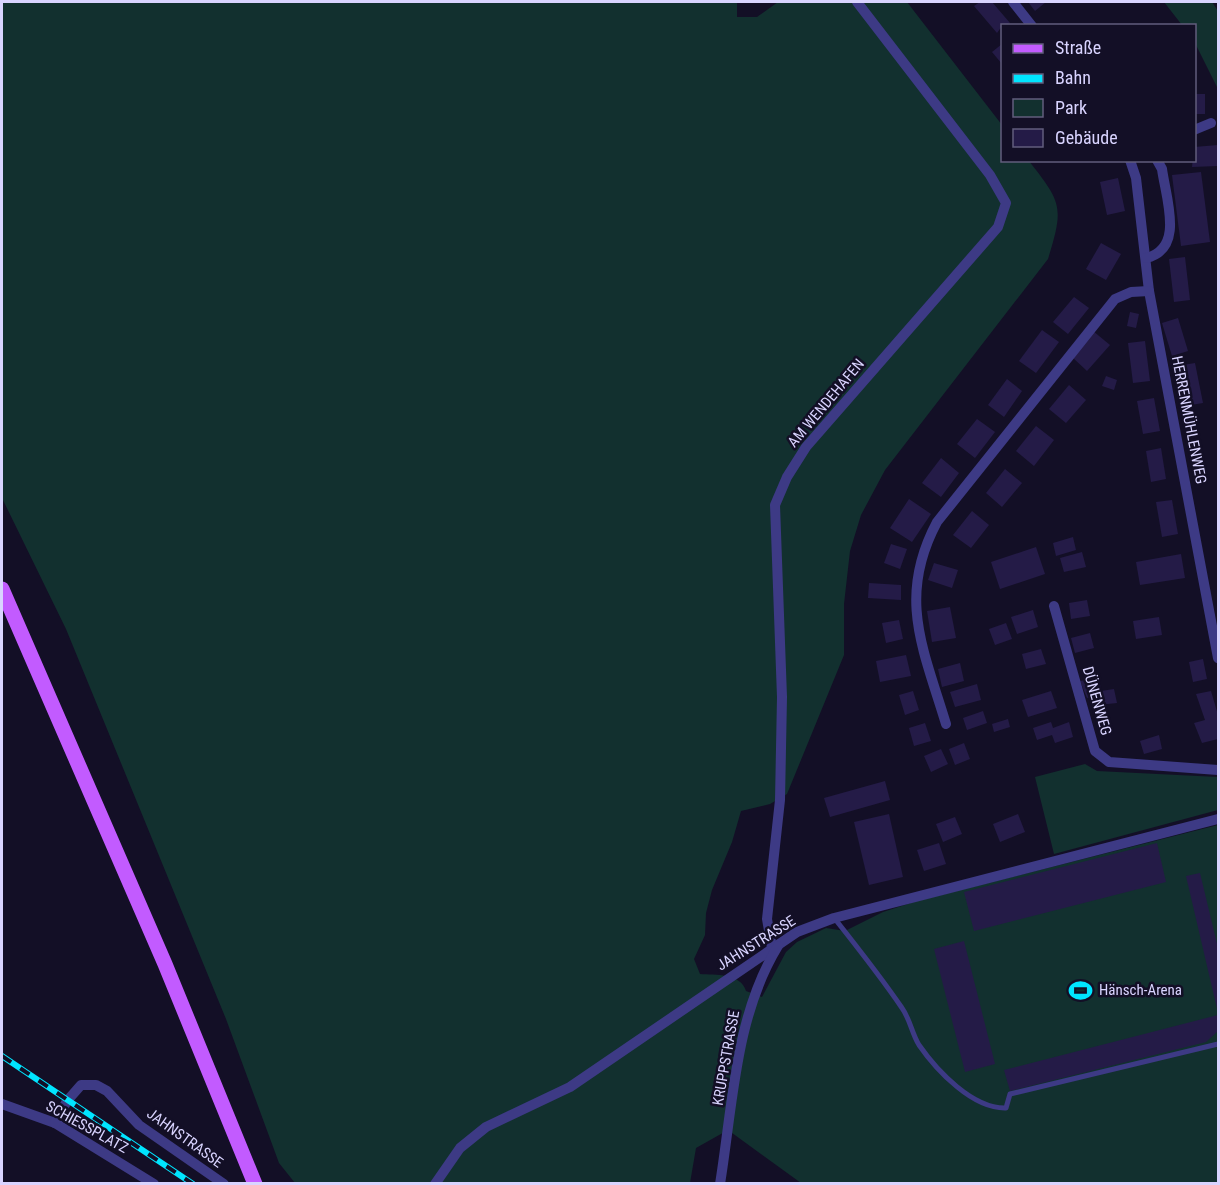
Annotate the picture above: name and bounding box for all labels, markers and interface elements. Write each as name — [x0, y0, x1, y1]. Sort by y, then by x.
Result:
legend — [1001, 24, 1196, 162]
text: Straße — [1055, 37, 1101, 58]
text: Bahn — [1055, 67, 1091, 88]
text: Park — [1055, 97, 1087, 118]
text: Gebäude — [1055, 127, 1118, 148]
street label: HERRENMÜHLENWEG — [1168, 354, 1210, 486]
street label: AM WENDEHAFEN — [784, 355, 868, 451]
street label: DÜNENWEG — [1079, 664, 1115, 738]
street label: JAHNSTRASSE — [713, 912, 799, 974]
sports icon: Hänsch-Arena — [1068, 977, 1094, 1003]
place label: Hänsch-Arena — [1099, 981, 1182, 999]
street label: KRUPPSTRASSE — [709, 1009, 743, 1107]
street label: SCHIESSPLATZ — [43, 1097, 131, 1157]
street label: JAHNSTRASSE — [143, 1104, 227, 1172]

